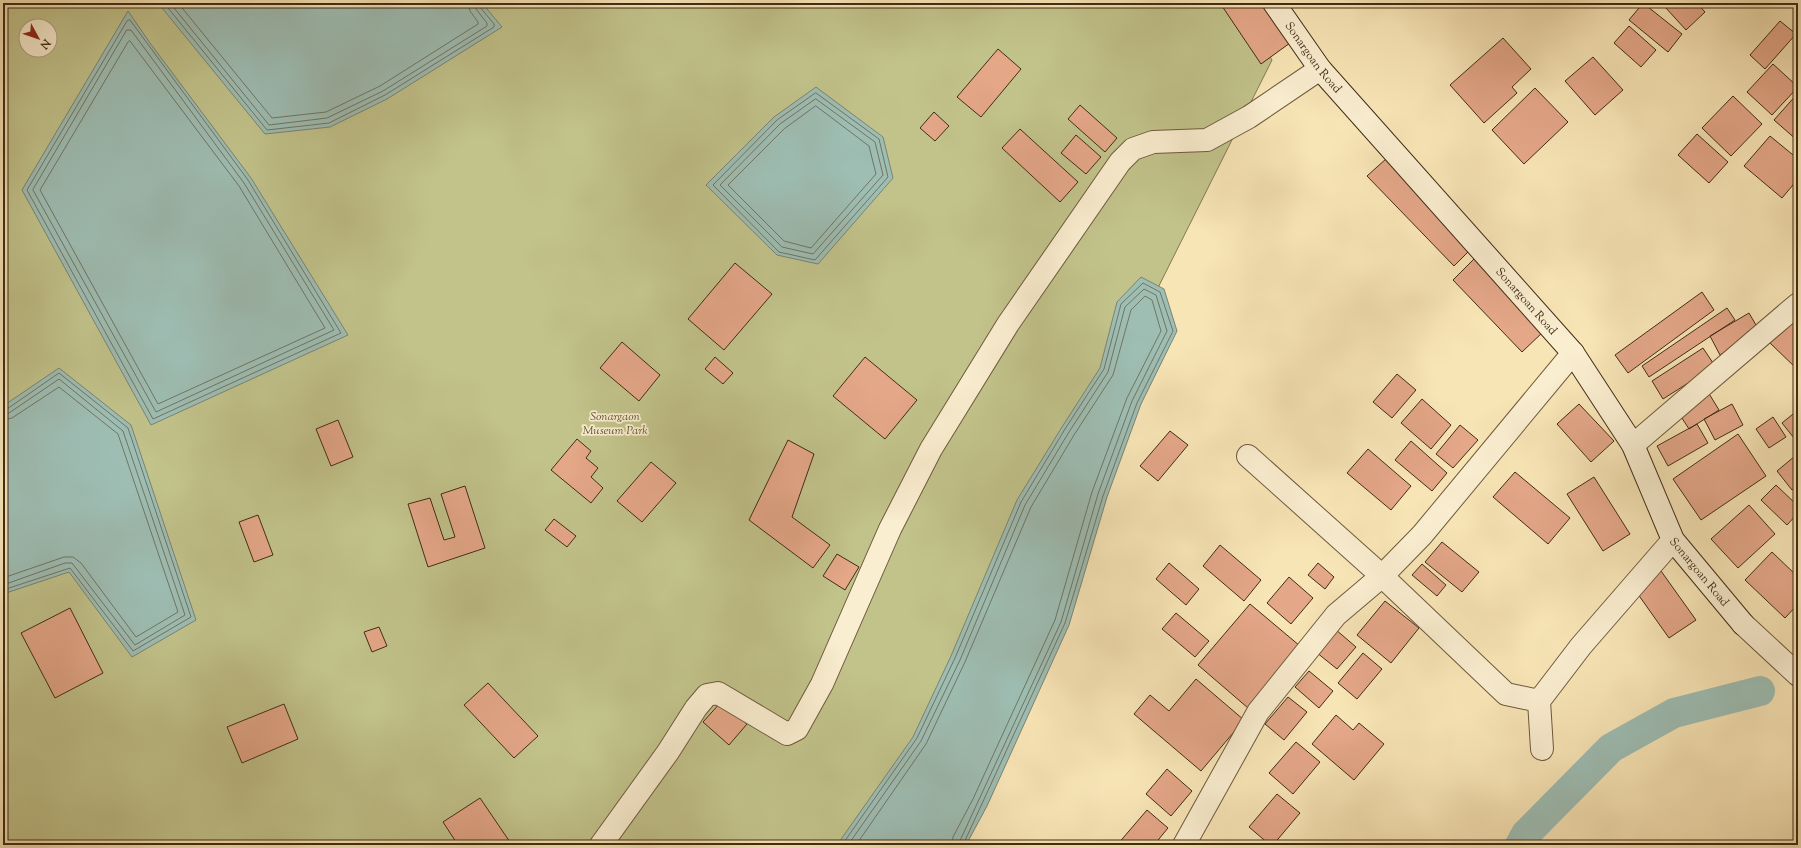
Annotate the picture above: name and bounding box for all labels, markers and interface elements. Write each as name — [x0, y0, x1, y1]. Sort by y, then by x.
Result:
north arrow — [18, 18, 58, 58]
street label: Sonargoan Road — [1280, 18, 1346, 98]
text: N — [36, 35, 54, 52]
street label: Sonargoan Road — [1491, 264, 1561, 340]
park label: Sonargaon Museum Park — [582, 408, 648, 440]
street label: Sonargoan Road — [1664, 534, 1733, 611]

